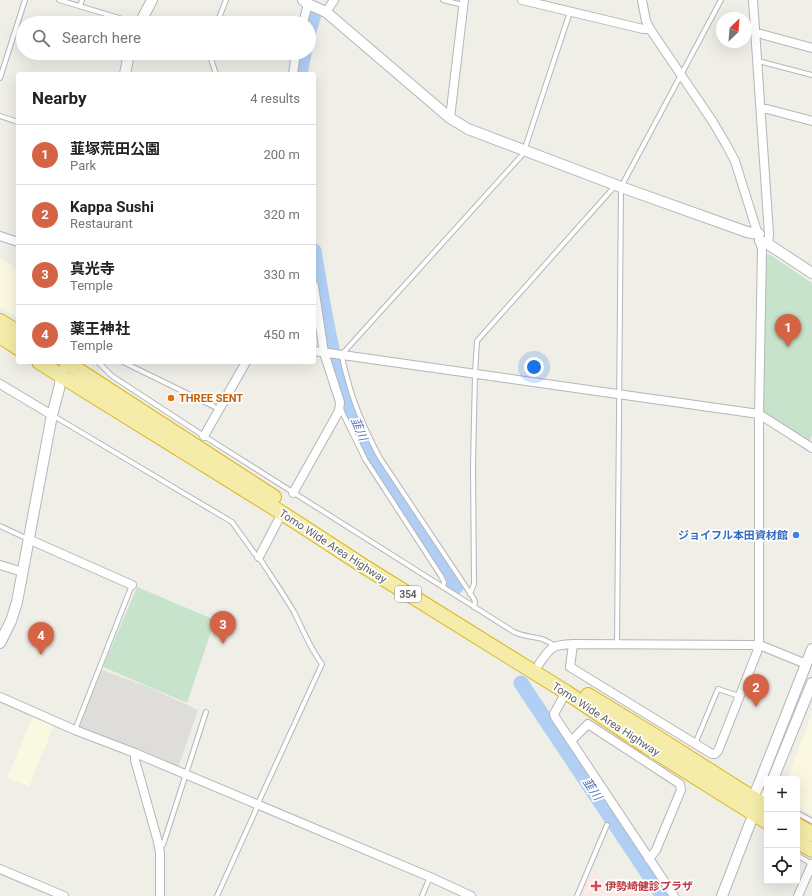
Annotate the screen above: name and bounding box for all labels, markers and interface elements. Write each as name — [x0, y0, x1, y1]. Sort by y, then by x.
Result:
north arrow — [716, 12, 752, 48]
search box — [16, 16, 316, 60]
icon: search — [30, 27, 52, 49]
text: Search here — [62, 29, 141, 47]
text: Nearby — [32, 88, 87, 108]
text: 4 results — [250, 91, 300, 106]
text: 韮塚荒田公園 — [70, 140, 160, 158]
text: 1 — [41, 147, 49, 162]
text: 200 m — [263, 147, 300, 162]
text: Park — [70, 158, 96, 173]
text: Kappa Sushi — [70, 198, 154, 216]
text: 2 — [41, 207, 49, 222]
text: 320 m — [263, 207, 300, 222]
text: Restaurant — [70, 216, 133, 231]
text: 真光寺 — [70, 260, 115, 278]
text: 3 — [41, 267, 49, 282]
text: 330 m — [263, 267, 300, 282]
text: Temple — [70, 278, 113, 293]
pin: 1 — [775, 314, 801, 347]
text: 薬王神社 — [70, 320, 130, 338]
text: 4 — [41, 327, 49, 342]
text: 450 m — [263, 327, 300, 342]
text: Temple — [70, 338, 113, 353]
your location — [524, 357, 544, 377]
place label: THREE SENT — [179, 392, 243, 405]
marker: THREE SENT — [166, 393, 176, 403]
water label: 韮川 — [348, 415, 371, 445]
street label: Tomo Wide Area Highway — [277, 507, 390, 587]
place label: ジョイフル本田資材館 — [678, 529, 788, 542]
marker: ジョイフル本田資材館 — [791, 530, 801, 540]
road number: 354 — [395, 586, 421, 602]
pin: 3 — [210, 611, 236, 644]
pin: 4 — [28, 622, 54, 655]
pin: 2 — [743, 674, 769, 707]
street label: Tomo Wide Area Highway — [550, 680, 663, 760]
water label: 韮川 — [579, 775, 606, 805]
map controls — [764, 776, 800, 884]
button: + — [764, 776, 800, 812]
button: − — [764, 812, 800, 848]
button: locate — [764, 848, 800, 884]
marker: 伊勢崎健診プラザ — [590, 880, 602, 892]
place label: 伊勢崎健診プラザ — [605, 880, 693, 893]

